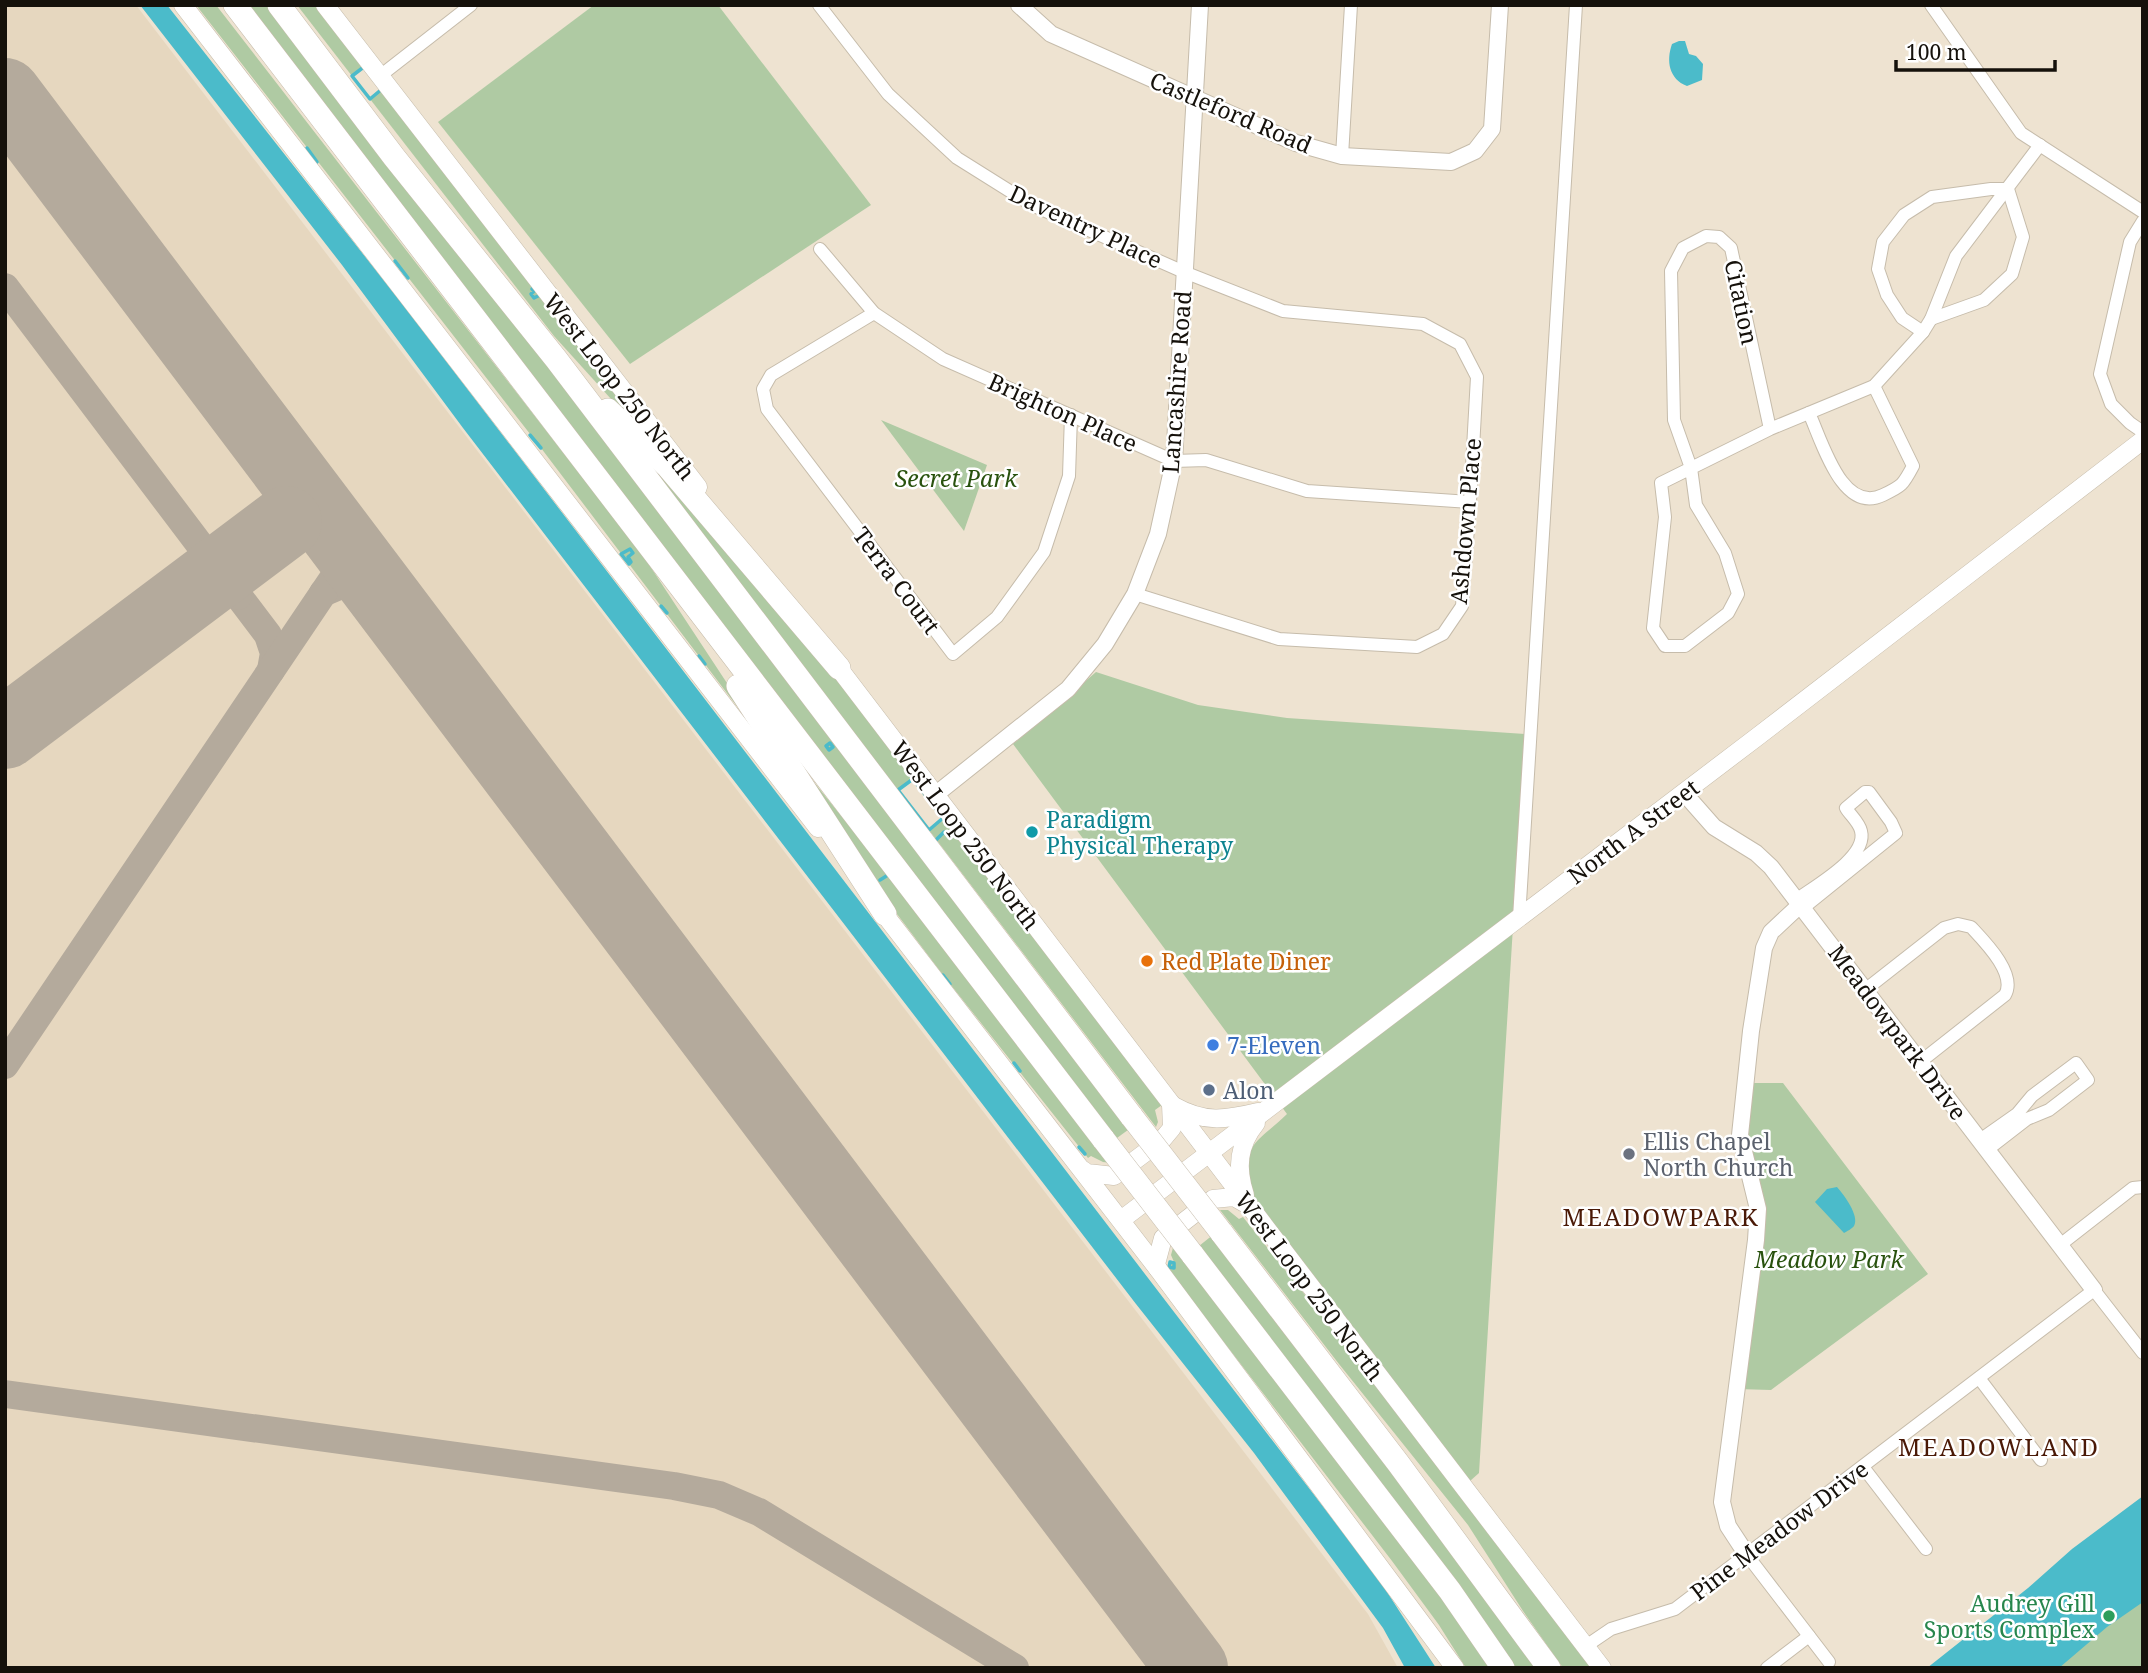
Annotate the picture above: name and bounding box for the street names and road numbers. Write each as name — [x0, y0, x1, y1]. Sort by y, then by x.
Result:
street label: Castleford Road — [1145, 63, 1317, 161]
street label: Daventry Place — [1004, 177, 1168, 275]
street label: Citation — [1717, 257, 1767, 348]
street label: West Loop 250 North — [537, 286, 703, 486]
street label: Lancashire Road — [1154, 289, 1198, 475]
street label: Brighton Place — [983, 365, 1143, 459]
street label: Ashdown Place — [1442, 437, 1488, 605]
street label: Terra Court — [846, 520, 948, 640]
street label: West Loop 250 North — [884, 734, 1048, 936]
street label: North A Street — [1561, 771, 1705, 891]
street label: Meadowpark Drive — [1821, 938, 1975, 1126]
street label: West Loop 250 North — [1228, 1185, 1392, 1387]
street label: Pine Meadow Drive — [1684, 1453, 1874, 1607]

